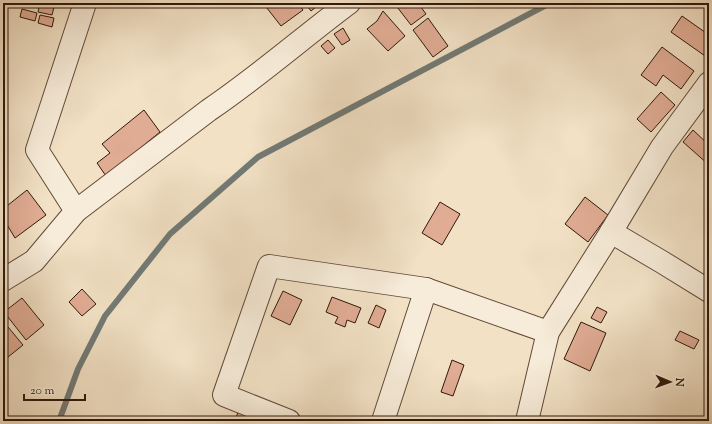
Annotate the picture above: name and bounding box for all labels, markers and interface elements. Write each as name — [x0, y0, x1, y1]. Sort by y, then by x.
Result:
north arrow — [650, 362, 690, 402]
scale bar — [24, 376, 85, 402]
text: N — [671, 377, 687, 387]
text: 20 m — [30, 382, 55, 400]

